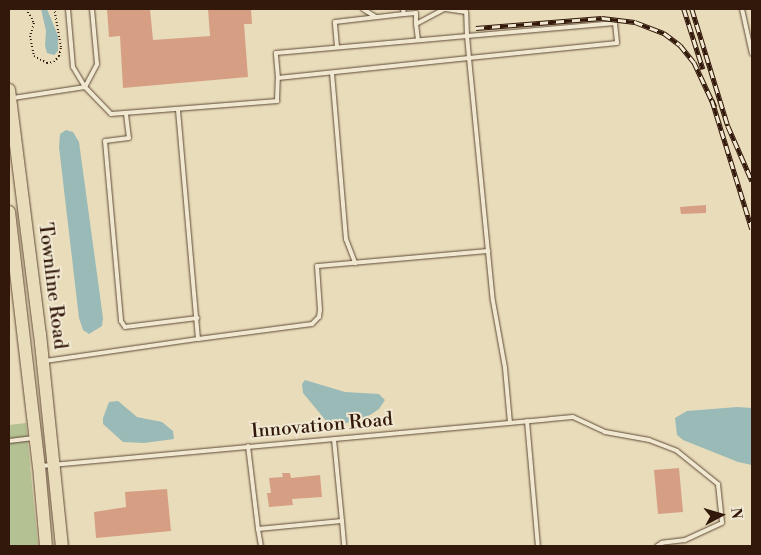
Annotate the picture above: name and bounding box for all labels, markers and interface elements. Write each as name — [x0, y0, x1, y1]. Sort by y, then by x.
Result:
street label: Townline Road — [33, 222, 71, 350]
street label: Innovation Road — [250, 408, 394, 444]
north arrow — [696, 490, 746, 540]
text: N — [726, 507, 745, 520]

